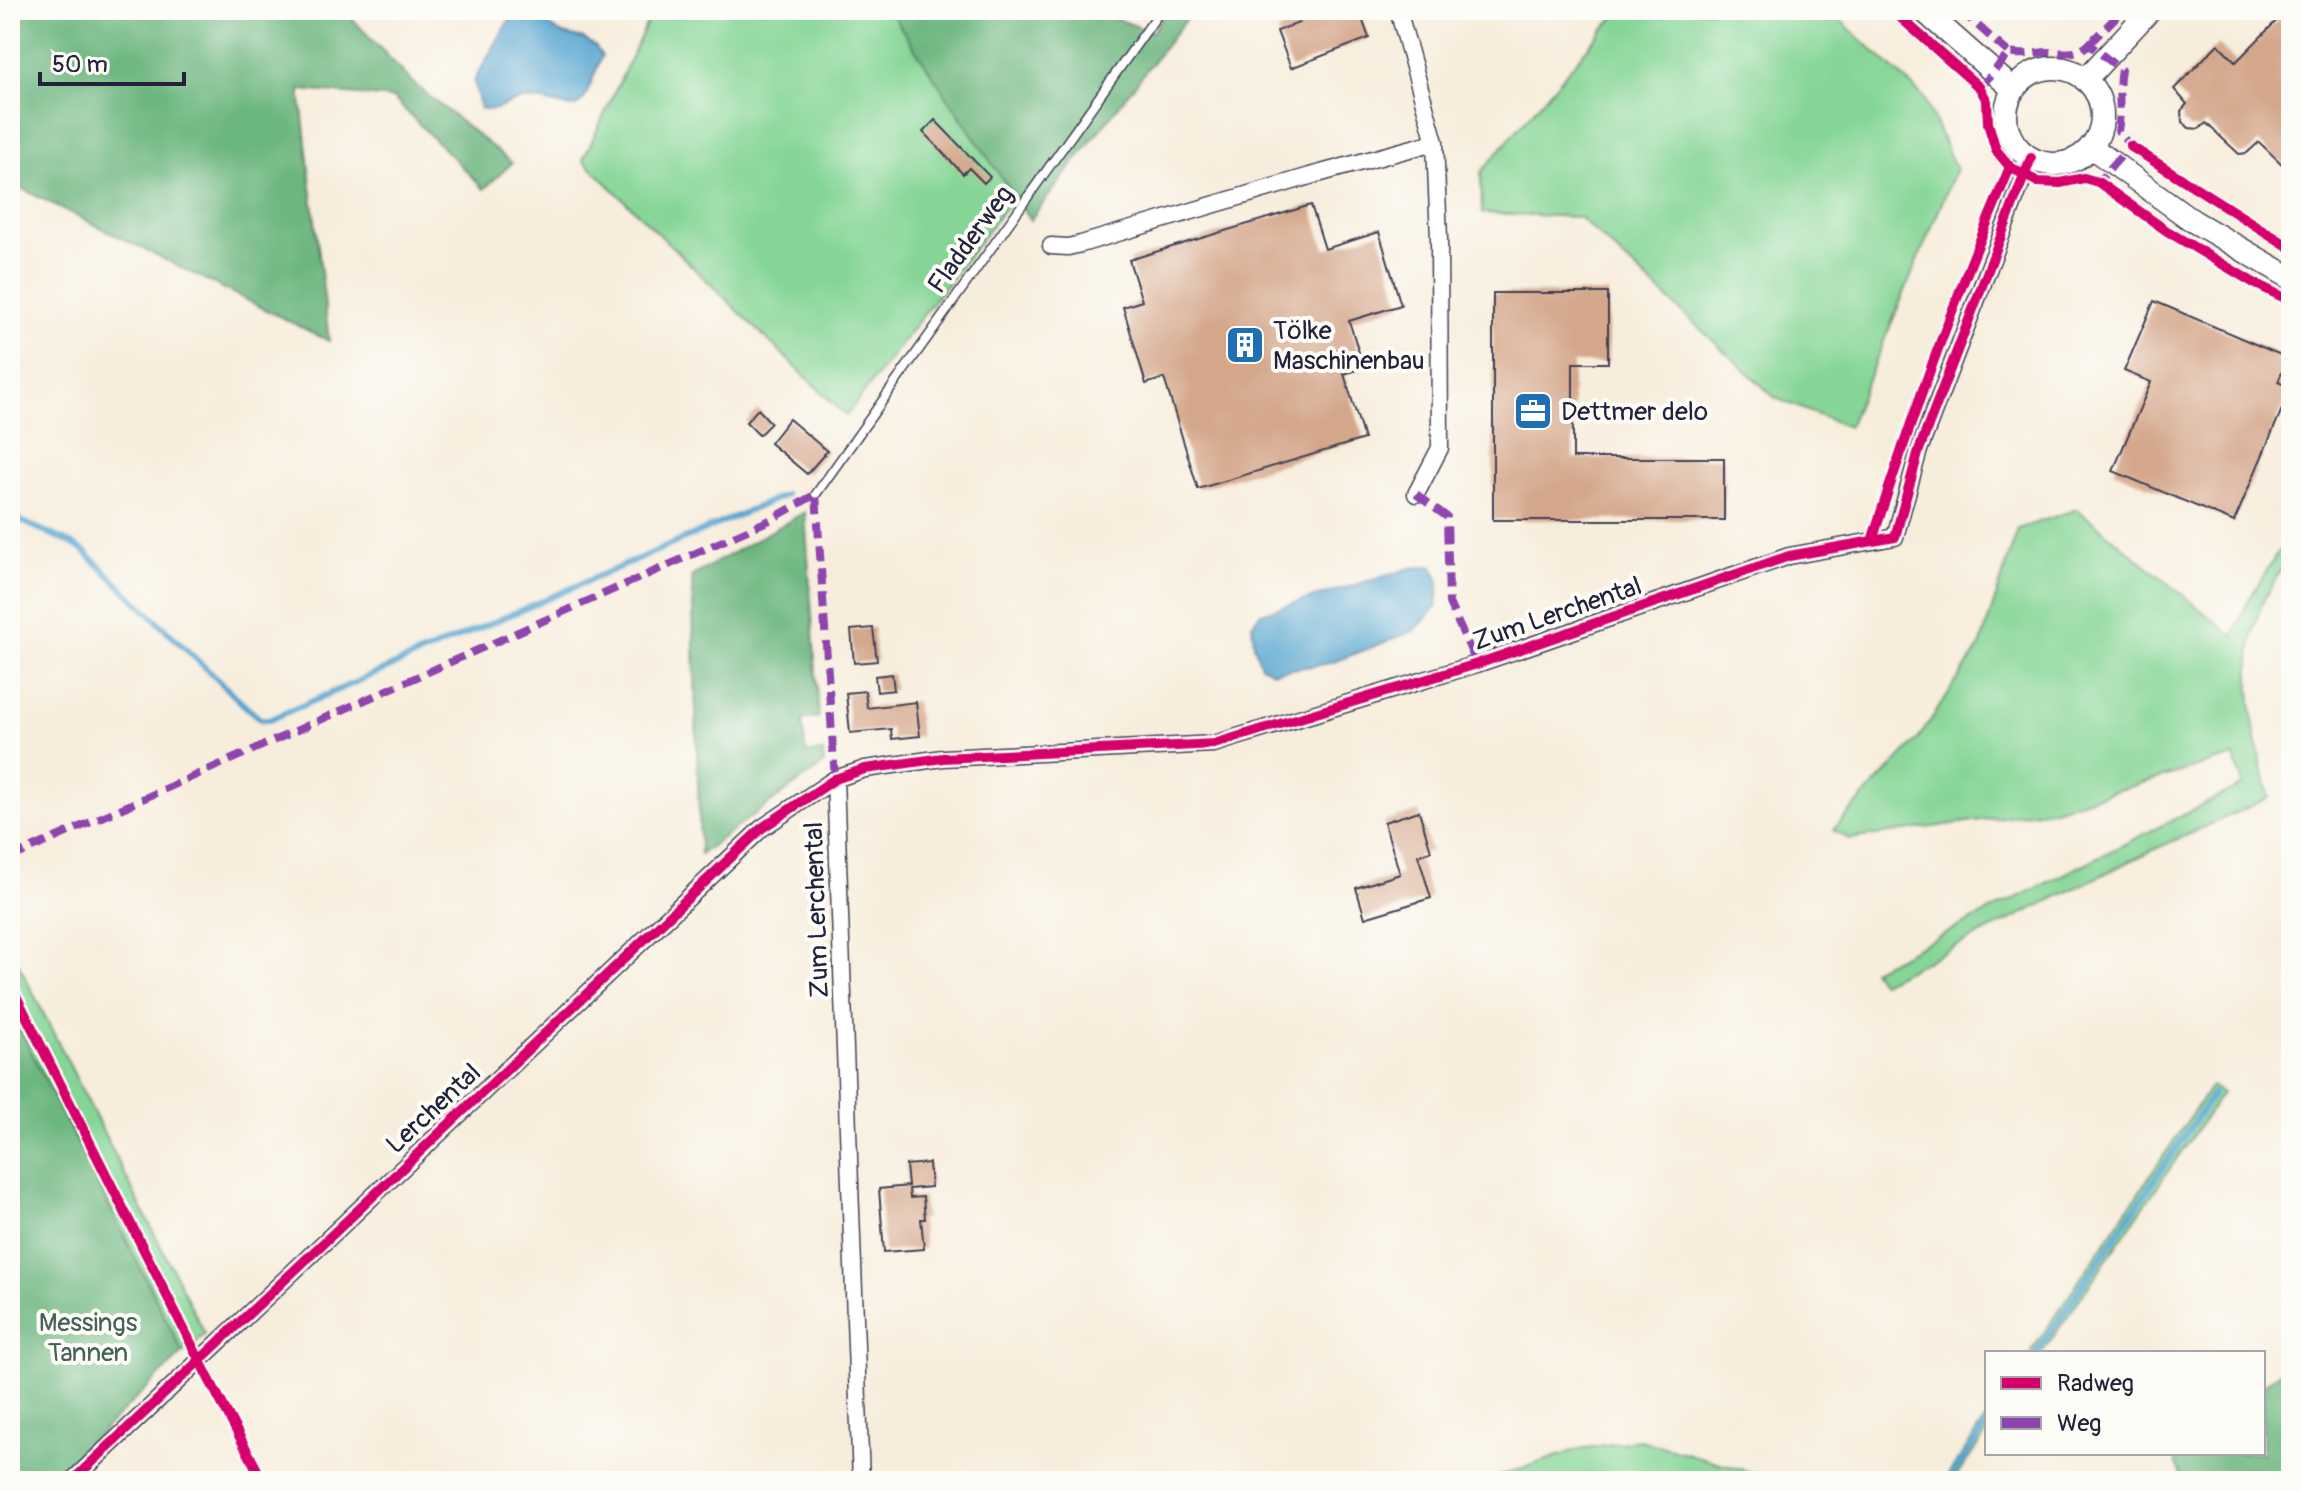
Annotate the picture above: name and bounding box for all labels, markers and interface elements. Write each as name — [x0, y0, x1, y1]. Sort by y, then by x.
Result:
scale bar — [40, 36, 184, 86]
text: 50 m — [52, 50, 108, 79]
street label: Fladderweg — [921, 180, 1021, 300]
place label: Tölke Maschinenbau — [1273, 315, 1425, 377]
building icon: Tölke Maschinenbau — [1224, 324, 1266, 366]
office icon: Dettmer delo — [1512, 390, 1554, 432]
place label: Dettmer delo — [1561, 396, 1708, 428]
street label: Zum Lerchental — [1469, 570, 1646, 658]
street label: Zum Lerchental — [798, 821, 836, 999]
street label: Lerchental — [380, 1057, 488, 1161]
park label: Messings Tannen — [39, 1307, 138, 1369]
legend — [1985, 1351, 2265, 1455]
text: Radweg — [2057, 1369, 2134, 1398]
text: Weg — [2057, 1409, 2101, 1438]

